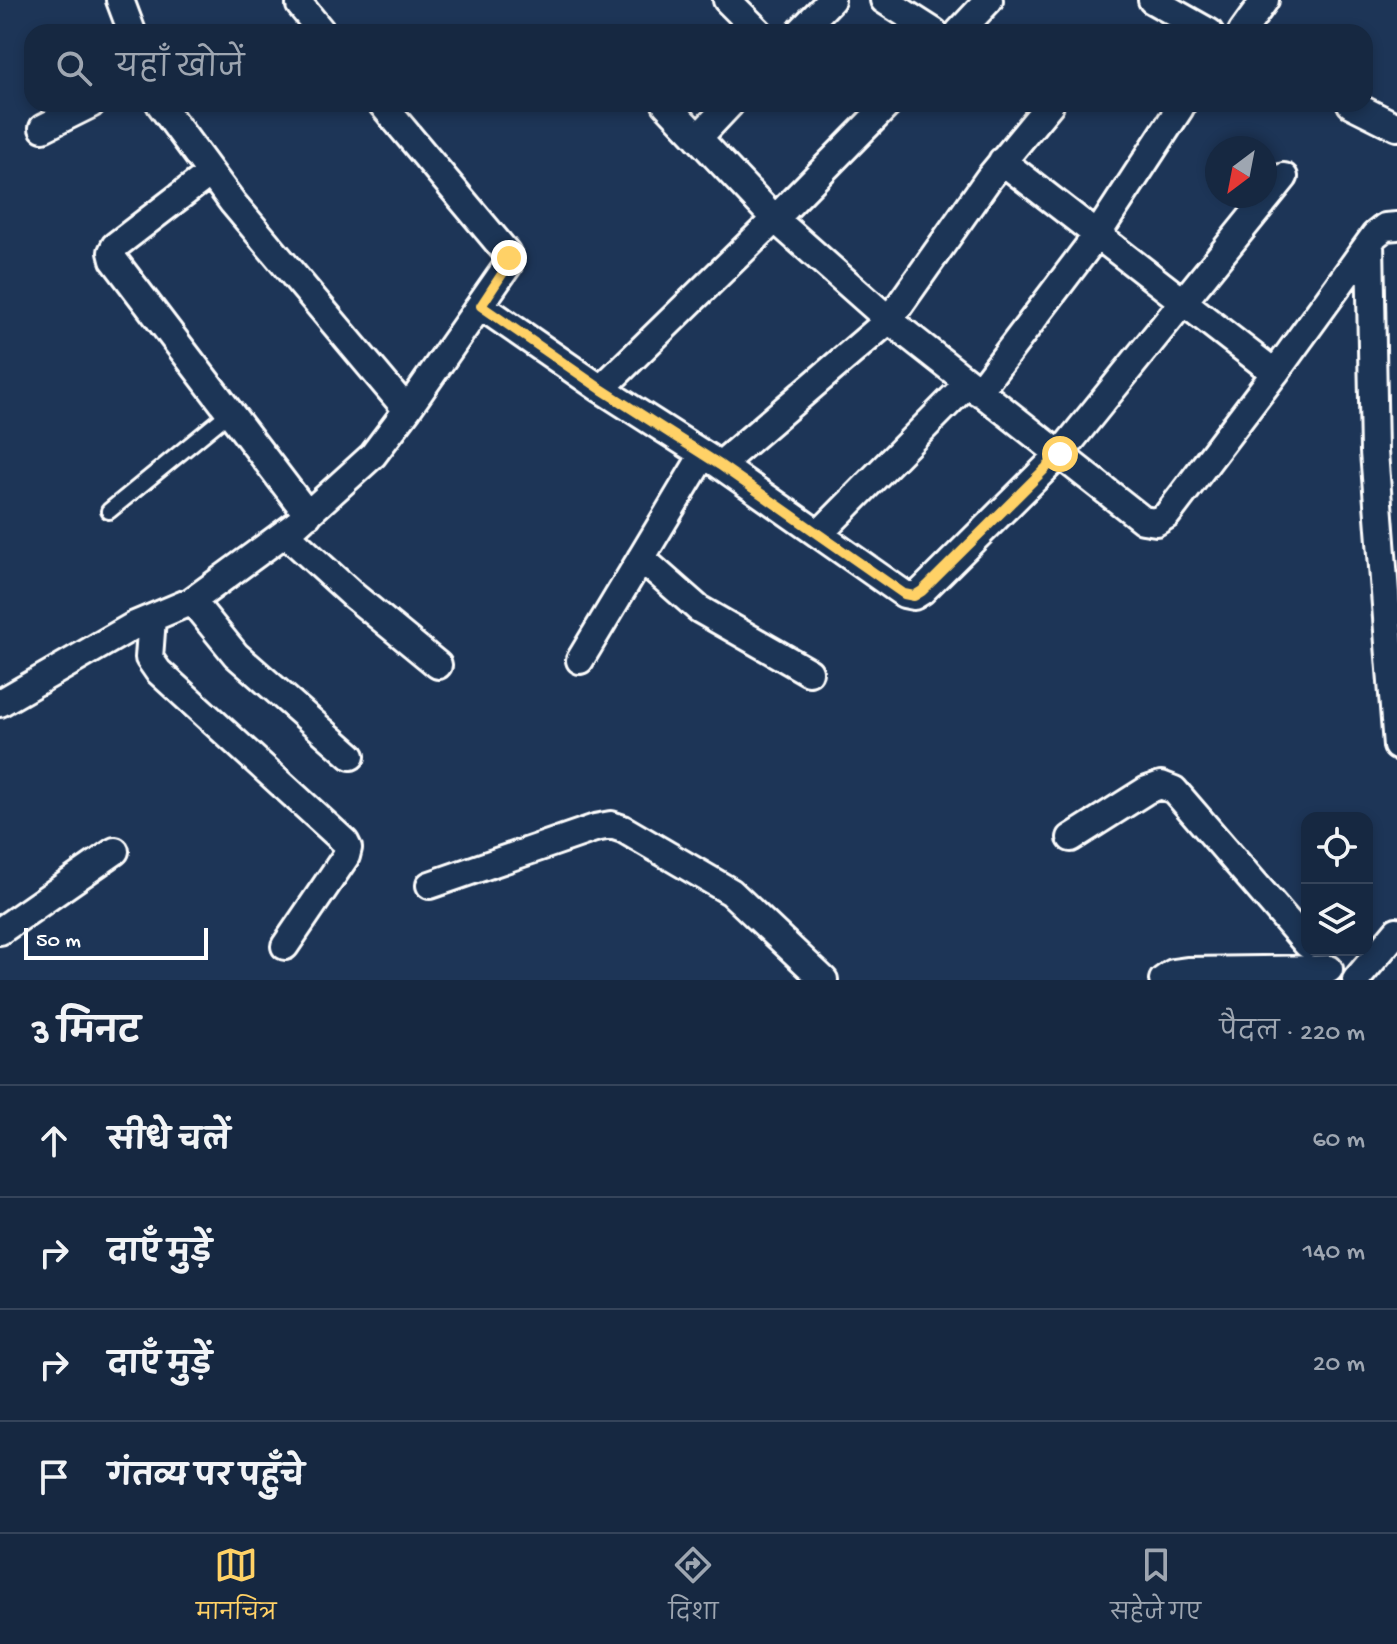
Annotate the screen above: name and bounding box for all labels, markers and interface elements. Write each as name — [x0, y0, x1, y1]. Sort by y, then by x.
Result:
search box — [24, 24, 1373, 112]
icon: search — [52, 46, 96, 90]
text: यहाँ खोजें — [116, 53, 244, 88]
north arrow — [1205, 136, 1277, 208]
route end — [491, 240, 527, 276]
route start — [1042, 436, 1078, 472]
map controls — [1301, 812, 1373, 956]
button: locate — [1301, 812, 1373, 884]
button: layers — [1301, 884, 1373, 956]
scale bar — [24, 924, 208, 960]
text: 50 m — [36, 929, 81, 955]
text: 3 मिनट — [32, 1015, 140, 1055]
text: पैदल · 220 m — [1220, 1019, 1365, 1050]
icon: ahead — [32, 1119, 76, 1163]
text: सीधे चलें — [108, 1126, 230, 1161]
text: 60 m — [1312, 1126, 1365, 1157]
icon: right — [32, 1231, 76, 1275]
text: दाएँ मुड़ें — [108, 1238, 212, 1273]
text: 140 m — [1303, 1238, 1365, 1269]
icon: right — [32, 1343, 76, 1387]
text: दाएँ मुड़ें — [108, 1350, 212, 1385]
text: 20 m — [1313, 1350, 1365, 1381]
icon: arrive — [32, 1455, 76, 1499]
text: गंतव्य पर पहुँचे — [108, 1462, 305, 1497]
tab: मानचित्र — [196, 1543, 277, 1636]
tab: दिशा — [668, 1543, 718, 1636]
tab: सहेजे गए — [1110, 1543, 1201, 1636]

